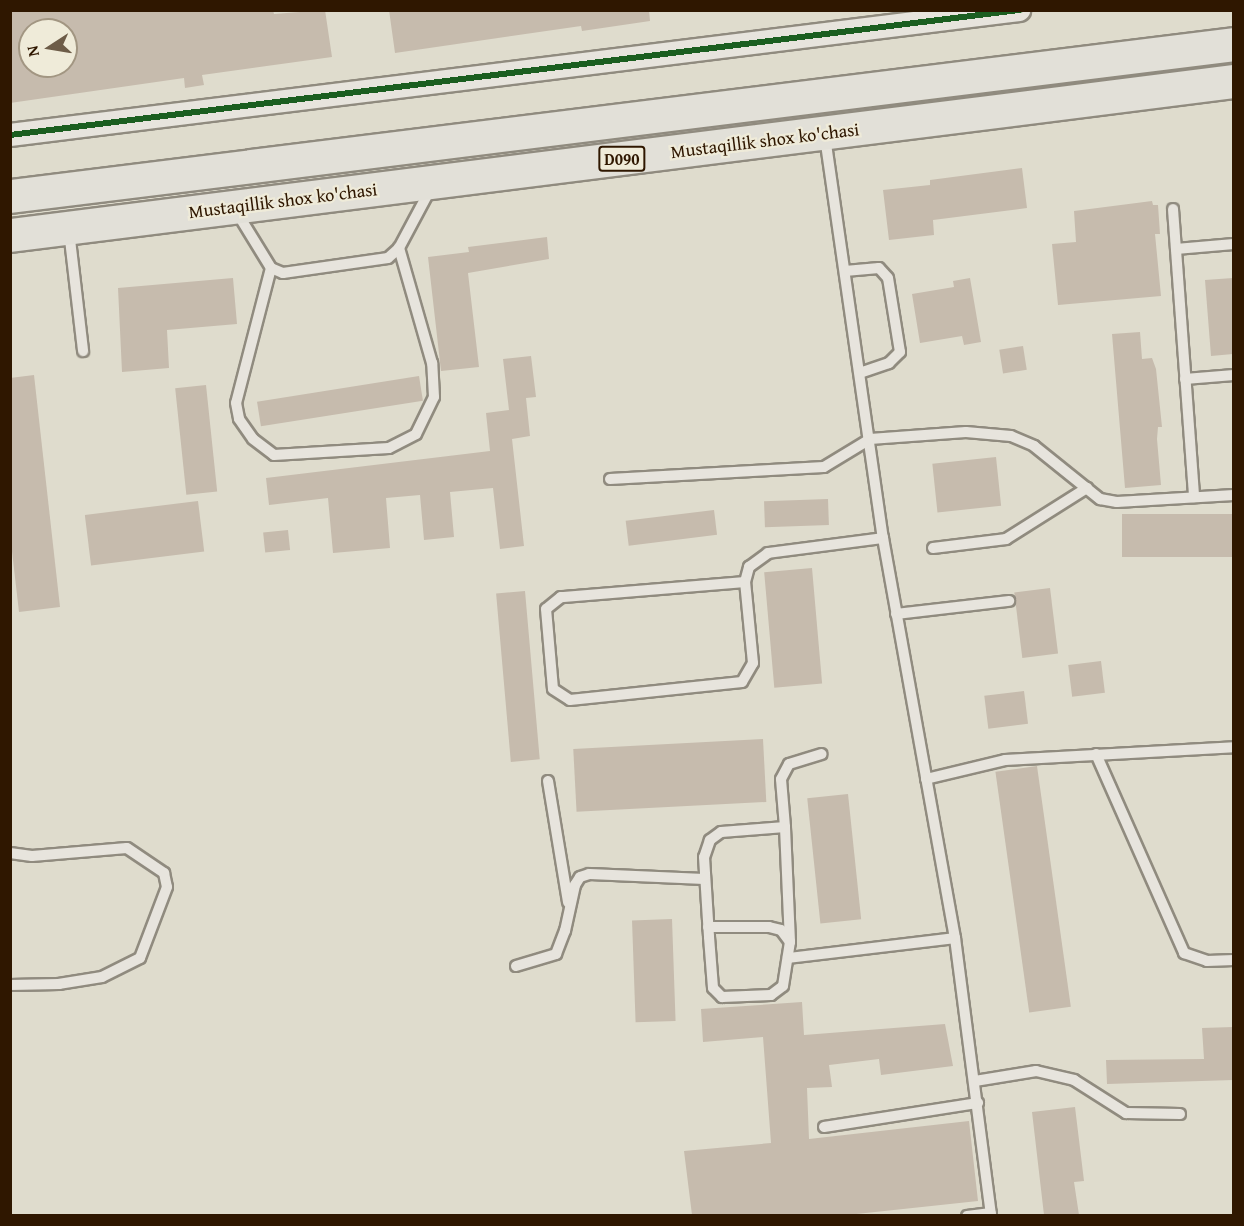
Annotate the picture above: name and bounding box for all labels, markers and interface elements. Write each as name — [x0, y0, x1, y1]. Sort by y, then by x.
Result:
north arrow — [18, 18, 78, 78]
text: N — [20, 44, 45, 59]
street label: Mustaqillik shox ko'chasi — [670, 119, 860, 163]
road number: D090 — [598, 146, 646, 172]
street label: Mustaqillik shox ko'chasi — [188, 179, 378, 223]

